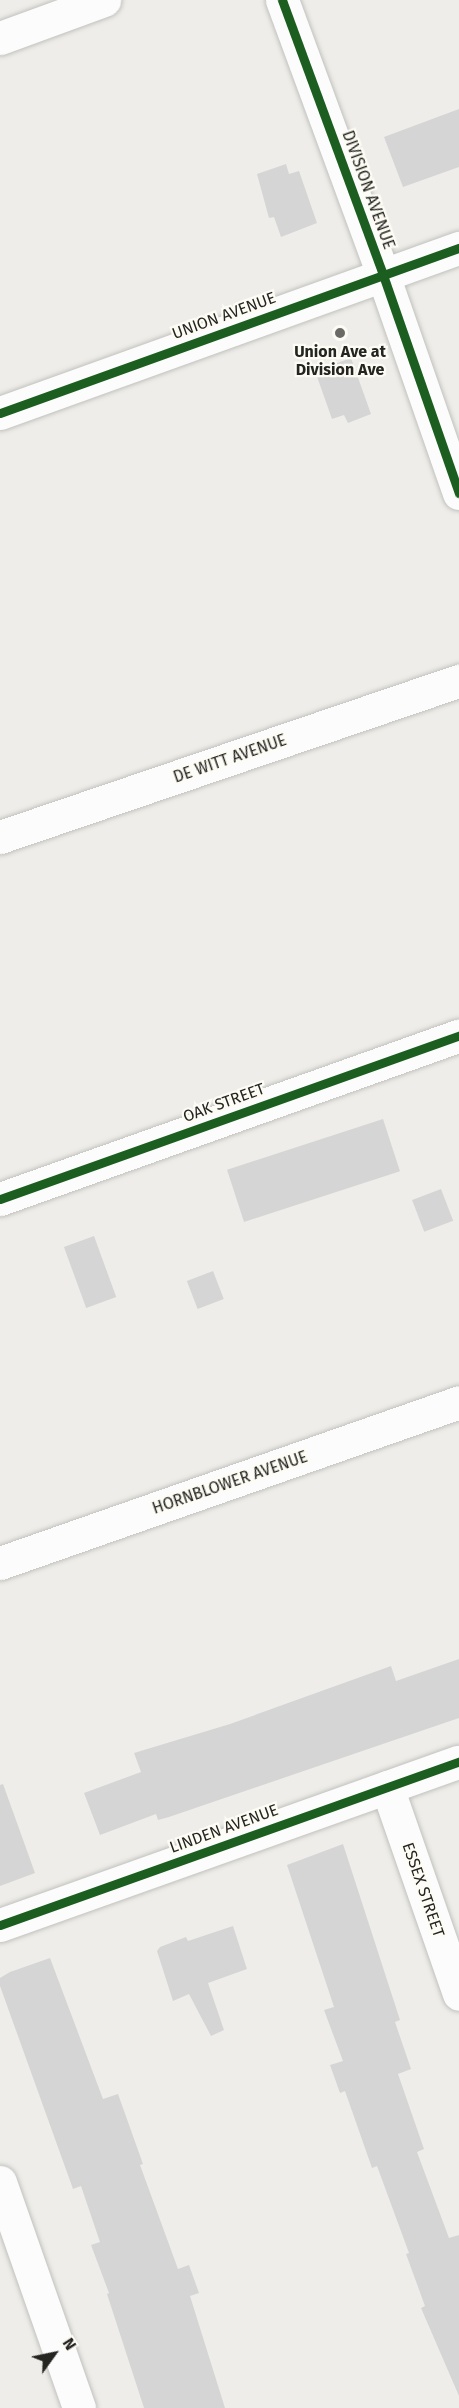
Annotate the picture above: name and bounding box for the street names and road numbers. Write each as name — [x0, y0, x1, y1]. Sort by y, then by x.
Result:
street label: DIVISION AVENUE — [338, 128, 398, 252]
street label: UNION AVENUE — [170, 288, 278, 344]
street label: DE WITT AVENUE — [171, 731, 289, 787]
street label: OAK STREET — [181, 1079, 267, 1127]
street label: HORNBLOWER AVENUE — [150, 1447, 310, 1519]
street label: LINDEN AVENUE — [167, 1800, 281, 1858]
street label: ESSEX STREET — [398, 1840, 448, 1940]

